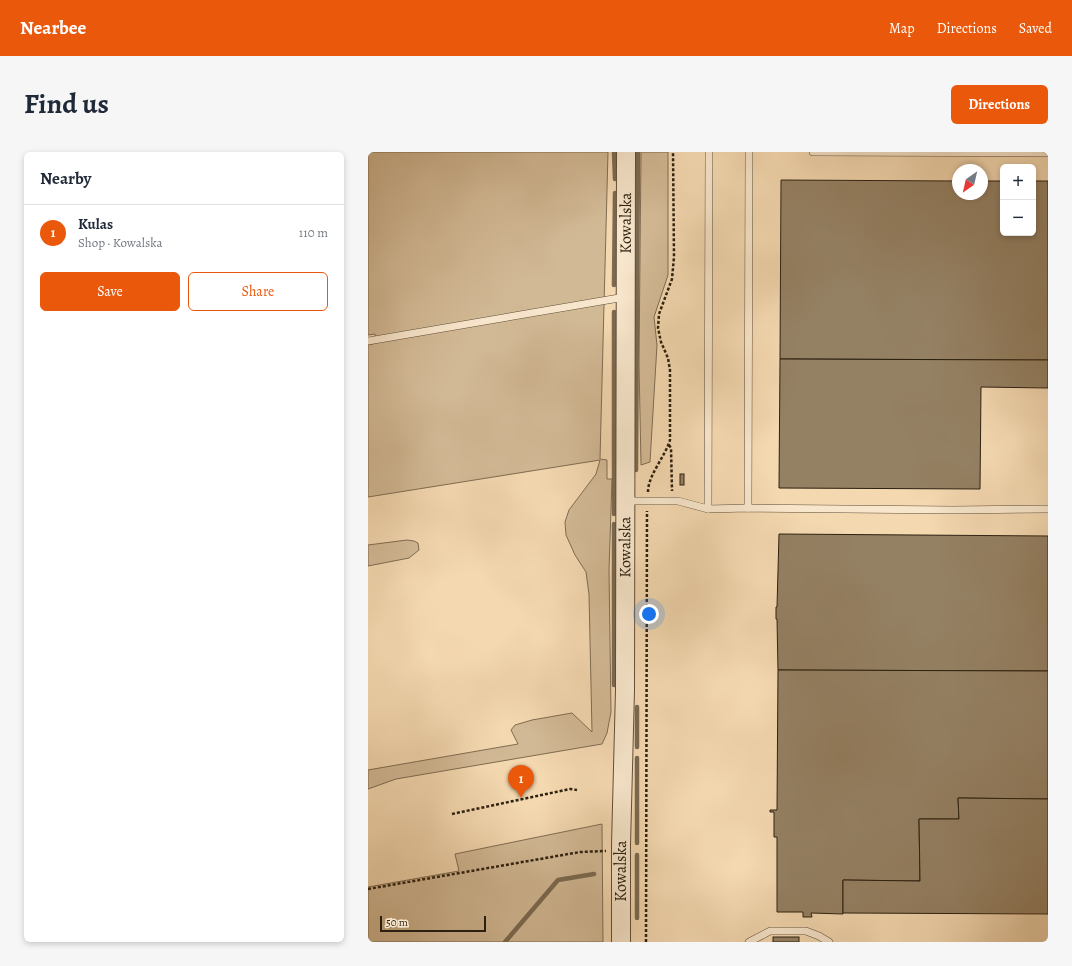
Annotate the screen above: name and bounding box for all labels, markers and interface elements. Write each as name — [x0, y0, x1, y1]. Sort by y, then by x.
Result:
text: Nearbee — [20, 15, 86, 41]
text: Map — [889, 19, 915, 38]
text: Directions — [937, 19, 997, 38]
text: Saved — [1019, 19, 1052, 38]
text: Find us — [24, 85, 109, 123]
button: Directions — [951, 85, 1048, 124]
north arrow — [952, 164, 988, 200]
map controls — [1000, 164, 1036, 236]
button: + — [1000, 164, 1036, 200]
text: Nearby — [40, 167, 91, 190]
street label: Kowalska — [615, 192, 637, 254]
button: − — [1000, 200, 1036, 236]
text: Kulas — [78, 214, 113, 234]
text: 1 — [51, 224, 55, 241]
text: 110 m — [299, 224, 328, 241]
text: Shop · Kowalska — [78, 234, 162, 251]
button: Save — [40, 272, 180, 311]
button: Share — [188, 272, 328, 311]
street label: Kowalska — [614, 516, 636, 578]
your location — [639, 604, 659, 624]
pin: 1 — [508, 765, 534, 798]
street label: Kowalska — [610, 840, 632, 902]
scale bar — [380, 914, 486, 933]
text: 50 m — [386, 915, 408, 930]

